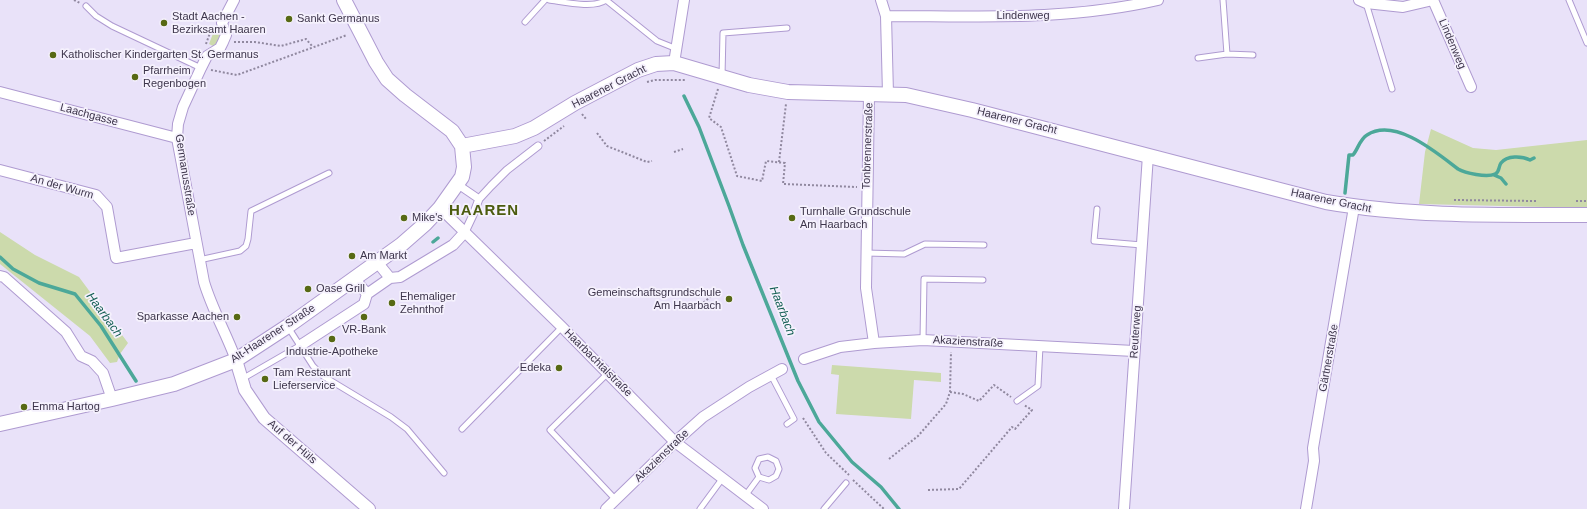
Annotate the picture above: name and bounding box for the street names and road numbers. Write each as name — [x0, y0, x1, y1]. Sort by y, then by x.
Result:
street label: Lindenweg — [996, 9, 1050, 23]
street label: Lindenweg — [1436, 17, 1468, 71]
street label: Haarener Gracht — [570, 63, 648, 111]
street label: Laachgasse — [59, 101, 119, 129]
street label: Tonbrennerstraße — [860, 102, 876, 190]
street label: Haarener Gracht — [976, 105, 1058, 137]
street label: Germanusstraße — [172, 133, 198, 217]
street label: An der Wurm — [29, 172, 95, 202]
street label: Haarener Gracht — [1290, 186, 1372, 216]
street label: Alt-Haarener Straße — [228, 302, 318, 366]
street label: Reuterweg — [1128, 305, 1144, 359]
street label: Gärtnerstraße — [1317, 323, 1341, 393]
street label: Haarbachtalstraße — [561, 326, 635, 400]
street label: Akazienstraße — [933, 334, 1003, 350]
street label: Auf der Hüls — [265, 417, 319, 467]
street label: Akazienstraße — [632, 427, 692, 485]

